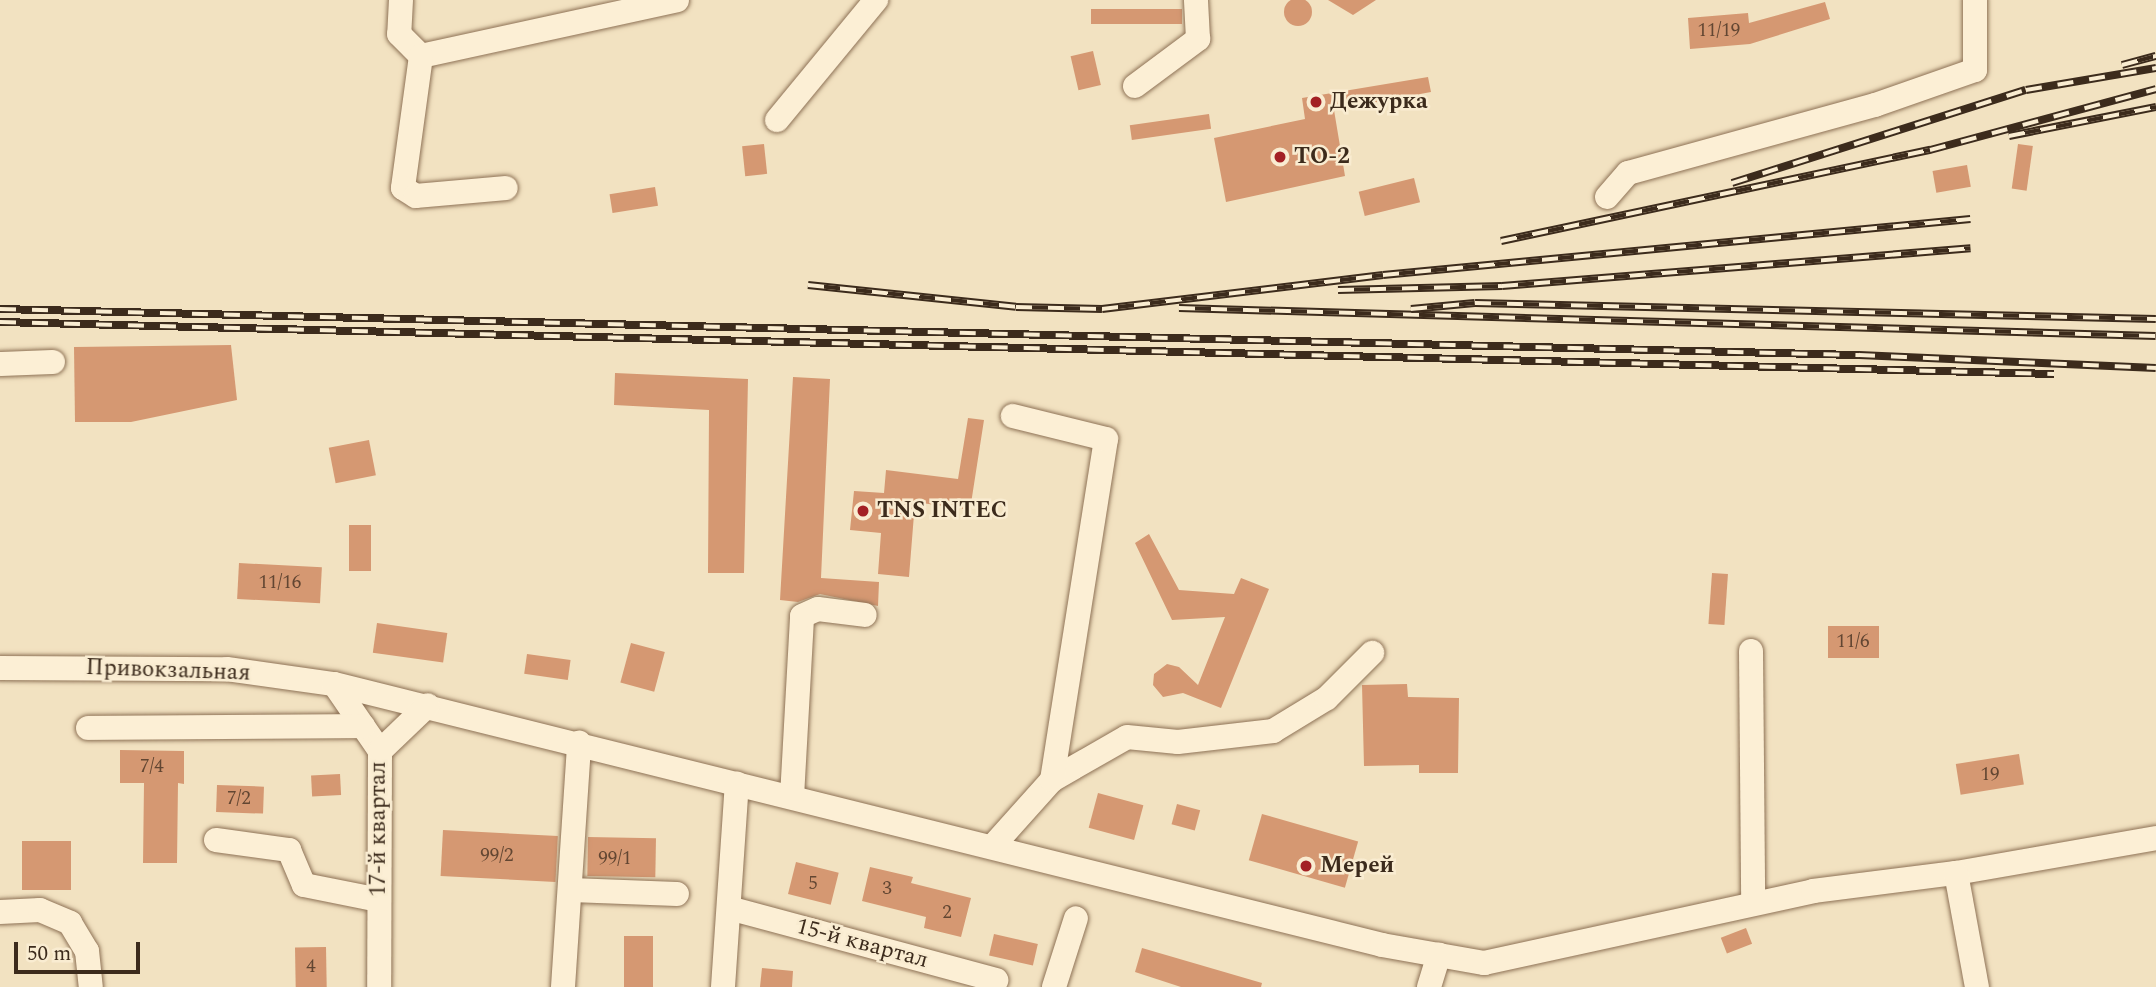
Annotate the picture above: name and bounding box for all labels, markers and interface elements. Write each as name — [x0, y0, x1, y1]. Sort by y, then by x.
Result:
house number: 11/19 — [1698, 20, 1740, 42]
place label: Дежурка — [1330, 88, 1428, 116]
marker: Дежурка — [1308, 94, 1324, 110]
place label: ТО-2 — [1294, 143, 1350, 171]
marker: ТО-2 — [1272, 149, 1288, 165]
place label: TNS INTEC — [877, 497, 1007, 525]
marker: TNS INTEC — [855, 503, 871, 519]
house number: 11/16 — [259, 572, 301, 594]
house number: 11/6 — [1836, 631, 1870, 653]
street label: Привокзальная — [85, 654, 251, 688]
house number: 7/4 — [140, 756, 164, 778]
street label: 17-й квартал — [365, 761, 393, 897]
house number: 19 — [1981, 764, 1999, 786]
house number: 7/2 — [227, 788, 251, 810]
house number: 99/2 — [480, 845, 514, 867]
house number: 99/1 — [598, 848, 632, 870]
place label: Мерей — [1320, 852, 1394, 880]
marker: Мерей — [1298, 858, 1314, 874]
house number: 5 — [808, 873, 818, 895]
house number: 3 — [882, 878, 892, 900]
house number: 2 — [942, 902, 952, 924]
street label: 15-й квартал — [793, 913, 931, 975]
scale bar — [18, 928, 144, 972]
text: 50 m — [27, 938, 71, 970]
house number: 4 — [306, 956, 316, 978]

